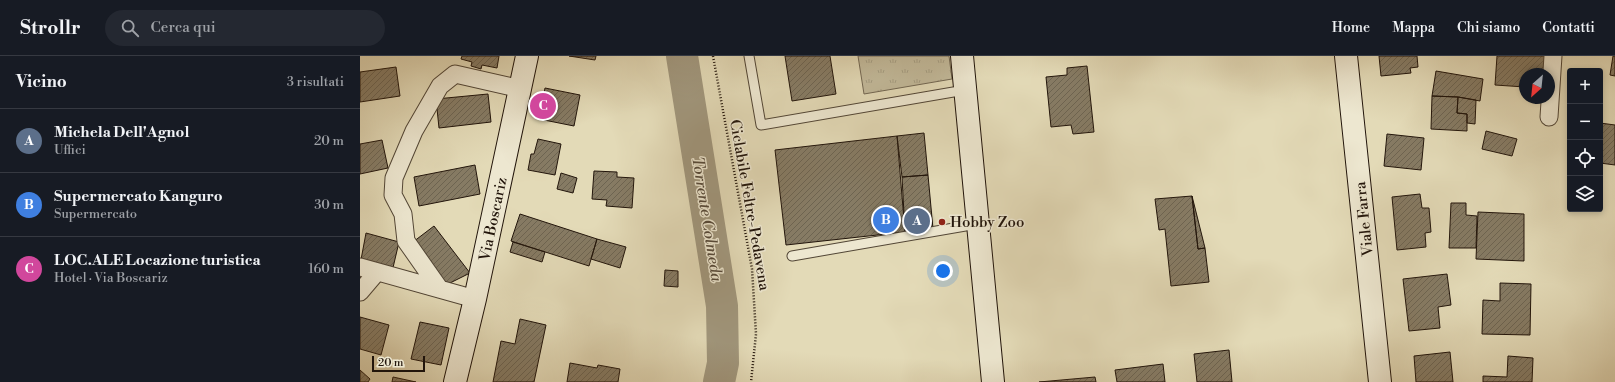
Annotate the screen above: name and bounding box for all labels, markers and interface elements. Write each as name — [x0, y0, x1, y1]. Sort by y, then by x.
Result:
search box — [105, 10, 385, 46]
text: Strollr — [20, 16, 81, 40]
icon: search — [119, 17, 141, 39]
text: Cerca qui — [151, 18, 216, 37]
text: Home — [1332, 19, 1370, 37]
text: Mappa — [1392, 19, 1435, 37]
text: Chi siamo — [1457, 19, 1520, 37]
text: Contatti — [1542, 19, 1595, 37]
north arrow — [1519, 68, 1555, 104]
map controls — [1567, 68, 1603, 212]
button: + — [1567, 68, 1603, 104]
text: Vicino — [16, 71, 67, 93]
text: 3 risultati — [287, 74, 344, 90]
pin: C — [530, 91, 556, 121]
button: − — [1567, 104, 1603, 140]
street label: Ciclabile Feltre-Pedavena — [725, 118, 774, 293]
text: Michela Dell'Agnol — [54, 123, 189, 142]
text: A — [24, 133, 34, 149]
text: 20 m — [314, 133, 344, 149]
button: locate — [1567, 140, 1603, 176]
text: Uffici — [54, 142, 86, 158]
water label: Torrente Colmeda — [687, 155, 727, 283]
street label: Via Boscariz — [475, 175, 512, 264]
button: layers — [1567, 176, 1603, 212]
street label: Viale Farra — [1351, 180, 1378, 258]
text: Supermercato Kanguro — [54, 187, 223, 206]
text: B — [24, 197, 34, 213]
text: 30 m — [314, 197, 344, 213]
pin: B — [873, 205, 899, 235]
text: Supermercato — [54, 206, 137, 222]
pin: A — [904, 206, 930, 236]
place label: Hobby Zoo — [950, 213, 1024, 232]
marker: Hobby Zoo — [937, 217, 947, 227]
text: LOC.ALE Locazione turistica — [54, 251, 261, 270]
text: C — [24, 261, 34, 277]
text: 160 m — [308, 261, 344, 277]
your location — [933, 261, 953, 281]
text: Hotel · Via Boscariz — [54, 270, 168, 286]
scale bar — [372, 354, 425, 373]
text: 20 m — [378, 356, 403, 370]

